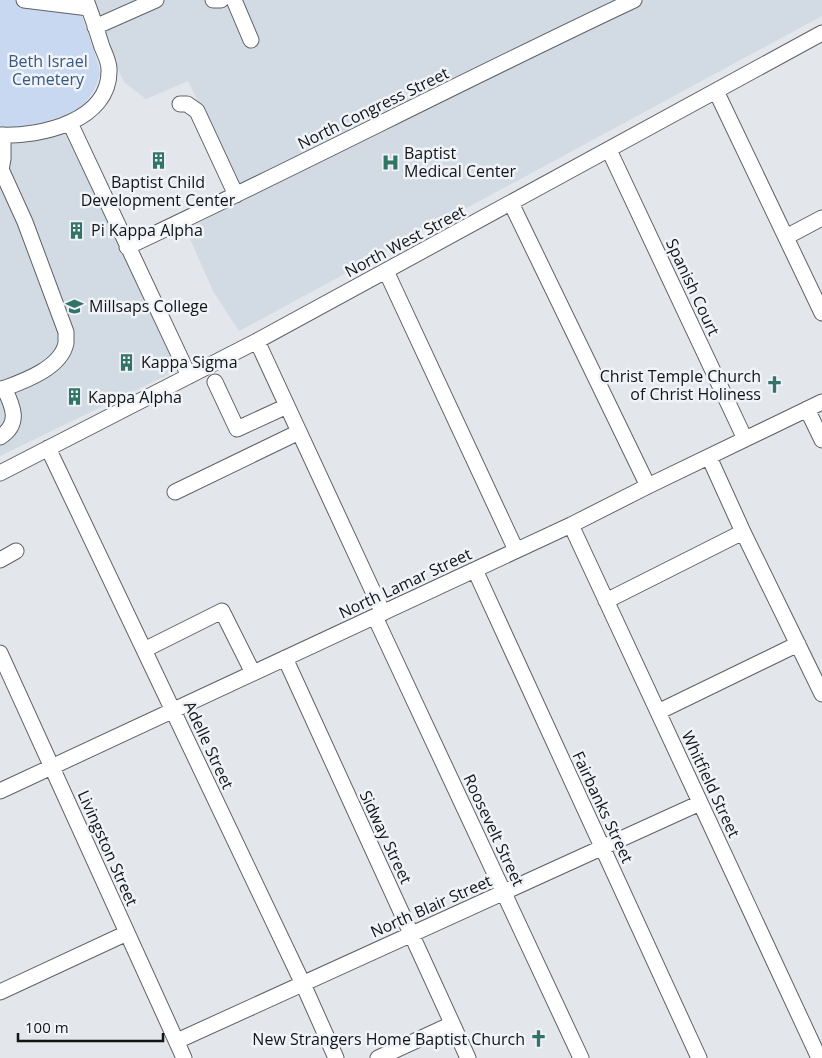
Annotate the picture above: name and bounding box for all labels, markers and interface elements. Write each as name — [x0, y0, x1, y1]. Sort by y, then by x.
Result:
park label: Beth Israel Cemetery — [8, 50, 88, 90]
street label: North Congress Street — [294, 62, 453, 154]
place label: Baptist Medical Center — [404, 142, 517, 182]
building icon: Baptist Child Development Center — [148, 151, 168, 171]
hospital icon: Baptist Medical Center — [380, 152, 400, 172]
place label: Baptist Child Development Center — [81, 171, 236, 211]
street label: North West Street — [341, 200, 470, 282]
place label: Pi Kappa Alpha — [91, 219, 203, 241]
building icon: Pi Kappa Alpha — [67, 220, 87, 240]
street label: Spanish Court — [661, 235, 725, 339]
place label: Millsaps College — [89, 295, 208, 317]
school or university icon: Millsaps College — [65, 296, 85, 316]
place label: Kappa Sigma — [141, 351, 238, 373]
building icon: Kappa Sigma — [117, 352, 137, 372]
place label: Christ Temple Church of Christ Holiness — [600, 365, 761, 405]
church icon: Christ Temple Church of Christ Holiness — [765, 375, 785, 395]
place label: Kappa Alpha — [88, 386, 182, 408]
building icon: Kappa Alpha — [64, 387, 84, 407]
street label: North Lamar Street — [335, 542, 475, 623]
street label: Adelle Street — [179, 697, 239, 793]
street label: Whitfield Street — [677, 727, 745, 841]
street label: Fairbanks Street — [567, 747, 639, 867]
street label: Roosevelt Street — [458, 770, 530, 890]
street label: Livingston Street — [73, 787, 143, 910]
street label: Sidway Street — [355, 787, 417, 888]
street label: North Blair Street — [367, 869, 495, 943]
scale bar — [18, 1010, 162, 1042]
text: 100 m — [25, 1017, 69, 1037]
place label: New Strangers Home Baptist Church — [252, 1028, 525, 1050]
church icon: New Strangers Home Baptist Church — [529, 1029, 549, 1049]

